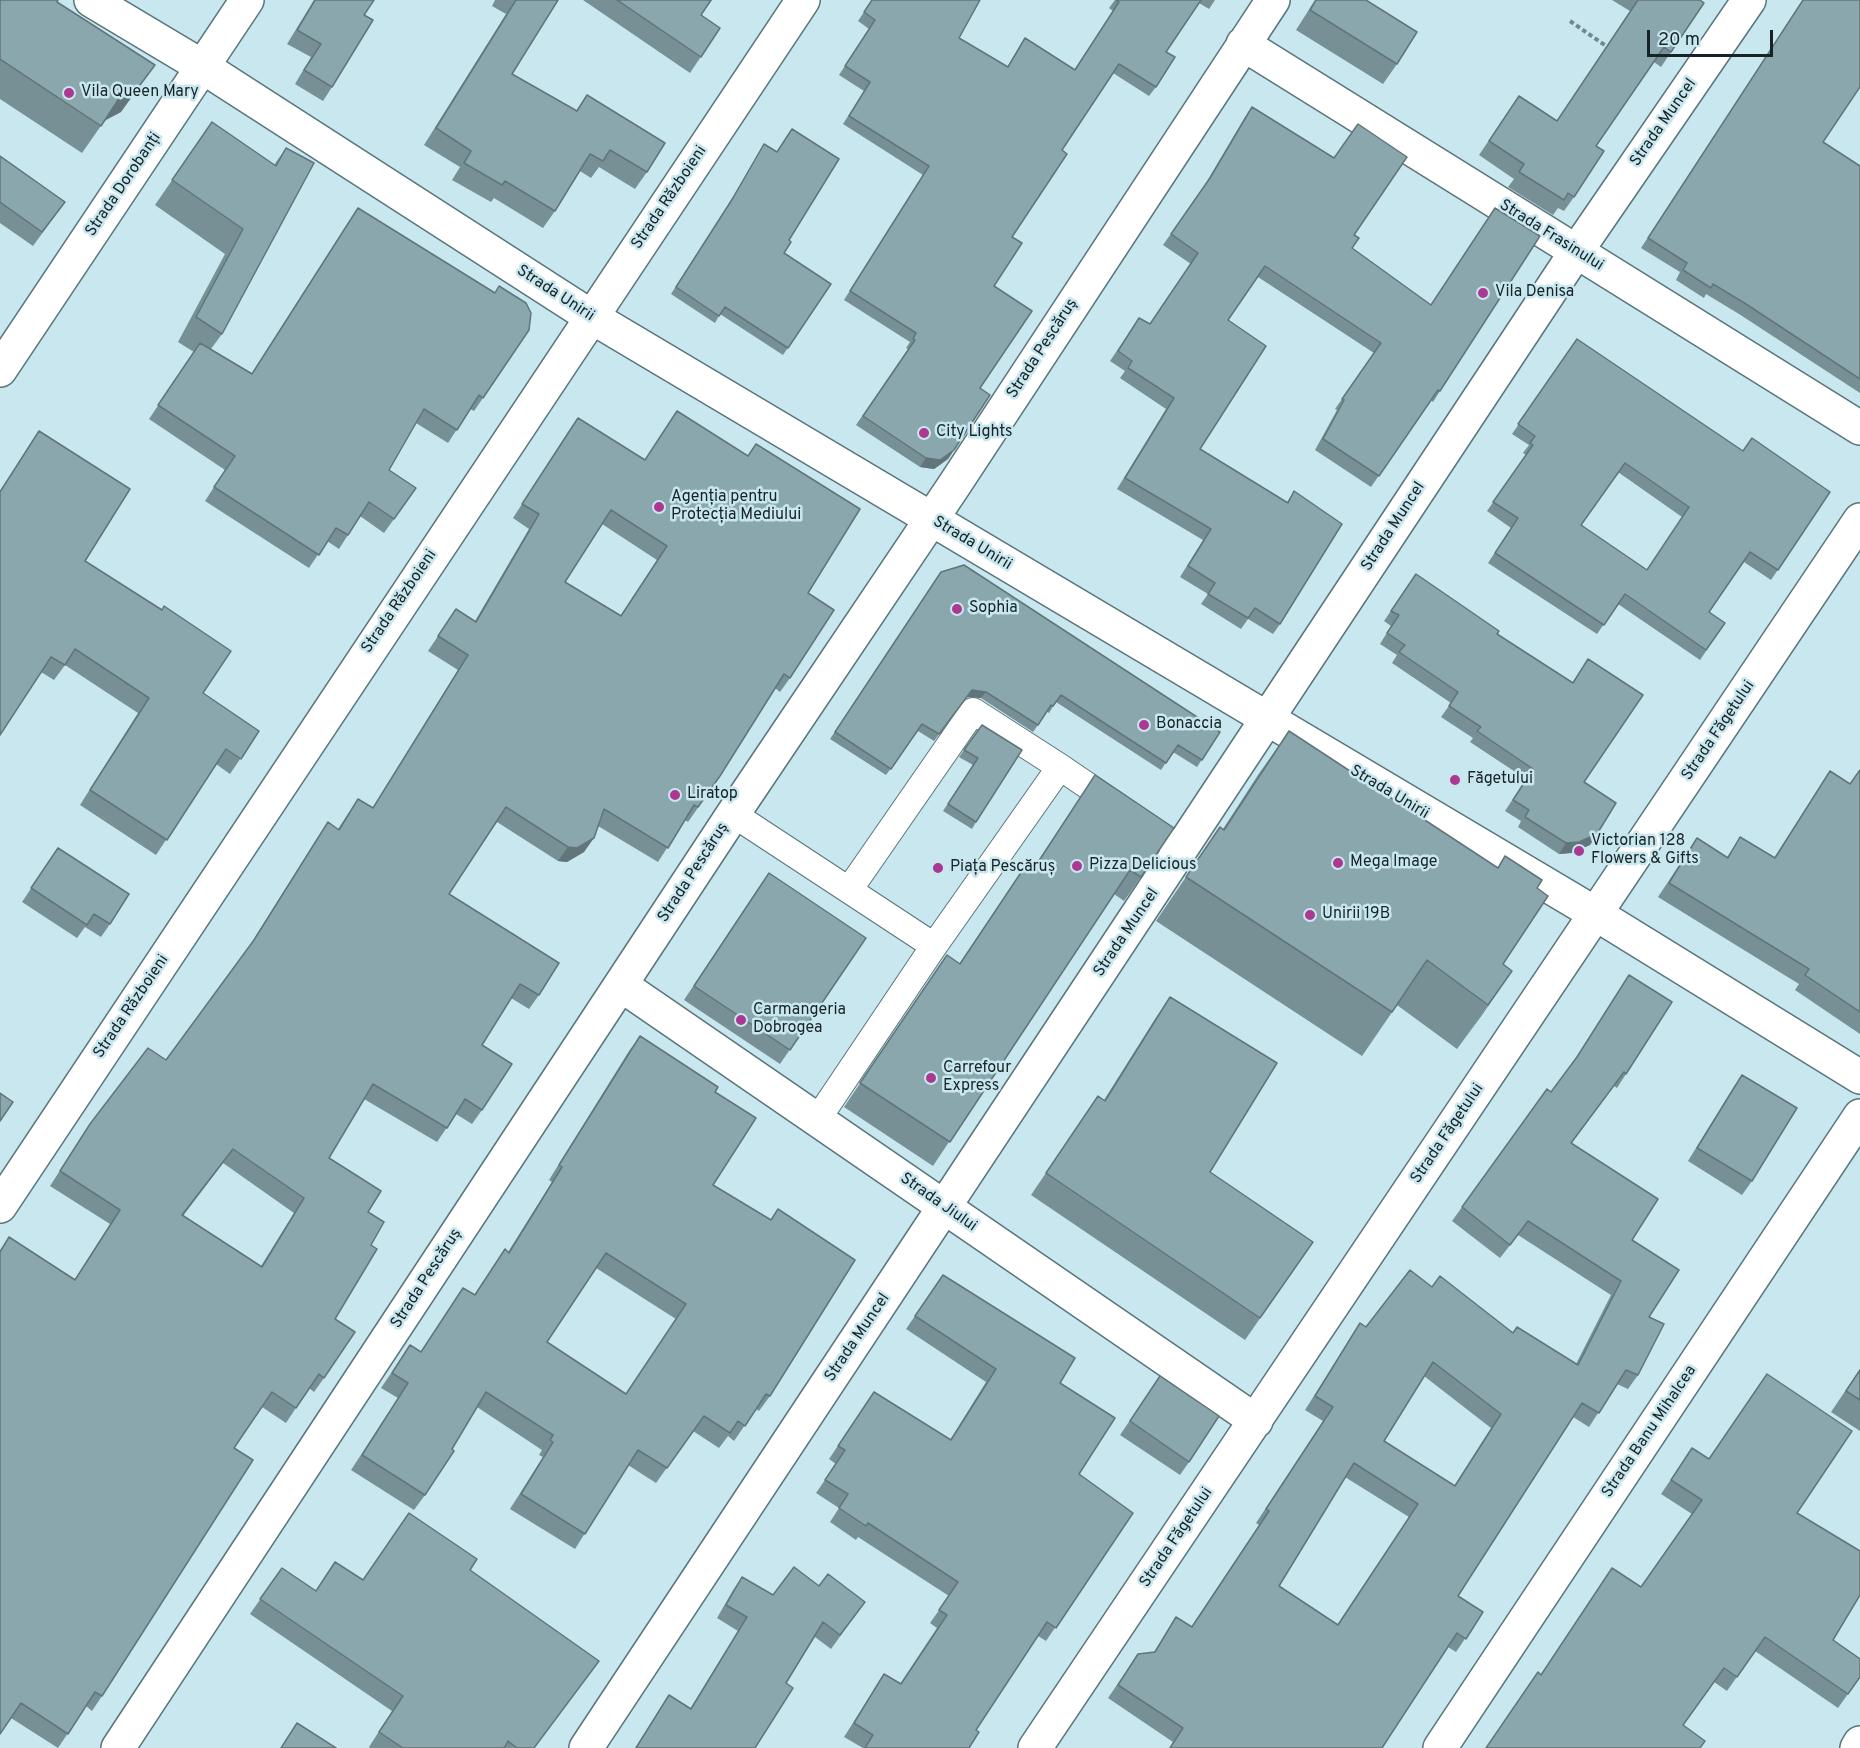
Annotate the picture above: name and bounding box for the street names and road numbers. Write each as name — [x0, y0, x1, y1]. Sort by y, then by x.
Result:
street label: Strada Muncel — [1627, 75, 1701, 171]
street label: Strada Dorobanți — [82, 129, 166, 241]
street label: Strada Războieni — [628, 143, 712, 253]
street label: Strada Frasinului — [1495, 196, 1607, 276]
street label: Strada Unirii — [512, 262, 598, 326]
street label: Strada Pescăruș — [1004, 295, 1082, 403]
street label: Strada Muncel — [1358, 479, 1430, 575]
street label: Strada Unirii — [929, 513, 1015, 575]
street label: Strada Războieni — [358, 547, 442, 657]
street label: Strada Făgetului — [1678, 677, 1760, 785]
street label: Strada Unirii — [1346, 762, 1432, 824]
street label: Strada Pescăruș — [655, 819, 733, 927]
street label: Strada Muncel — [1090, 885, 1164, 981]
street label: Strada Războieni — [90, 952, 174, 1062]
street label: Strada Făgetului — [1407, 1080, 1489, 1188]
street label: Strada Jiului — [896, 1169, 980, 1237]
street label: Strada Pescăruș — [388, 1225, 466, 1333]
street label: Strada Muncel — [821, 1290, 895, 1386]
street label: Strada Banu Mihalcea — [1599, 1362, 1701, 1502]
street label: Strada Făgetului — [1136, 1484, 1218, 1592]

